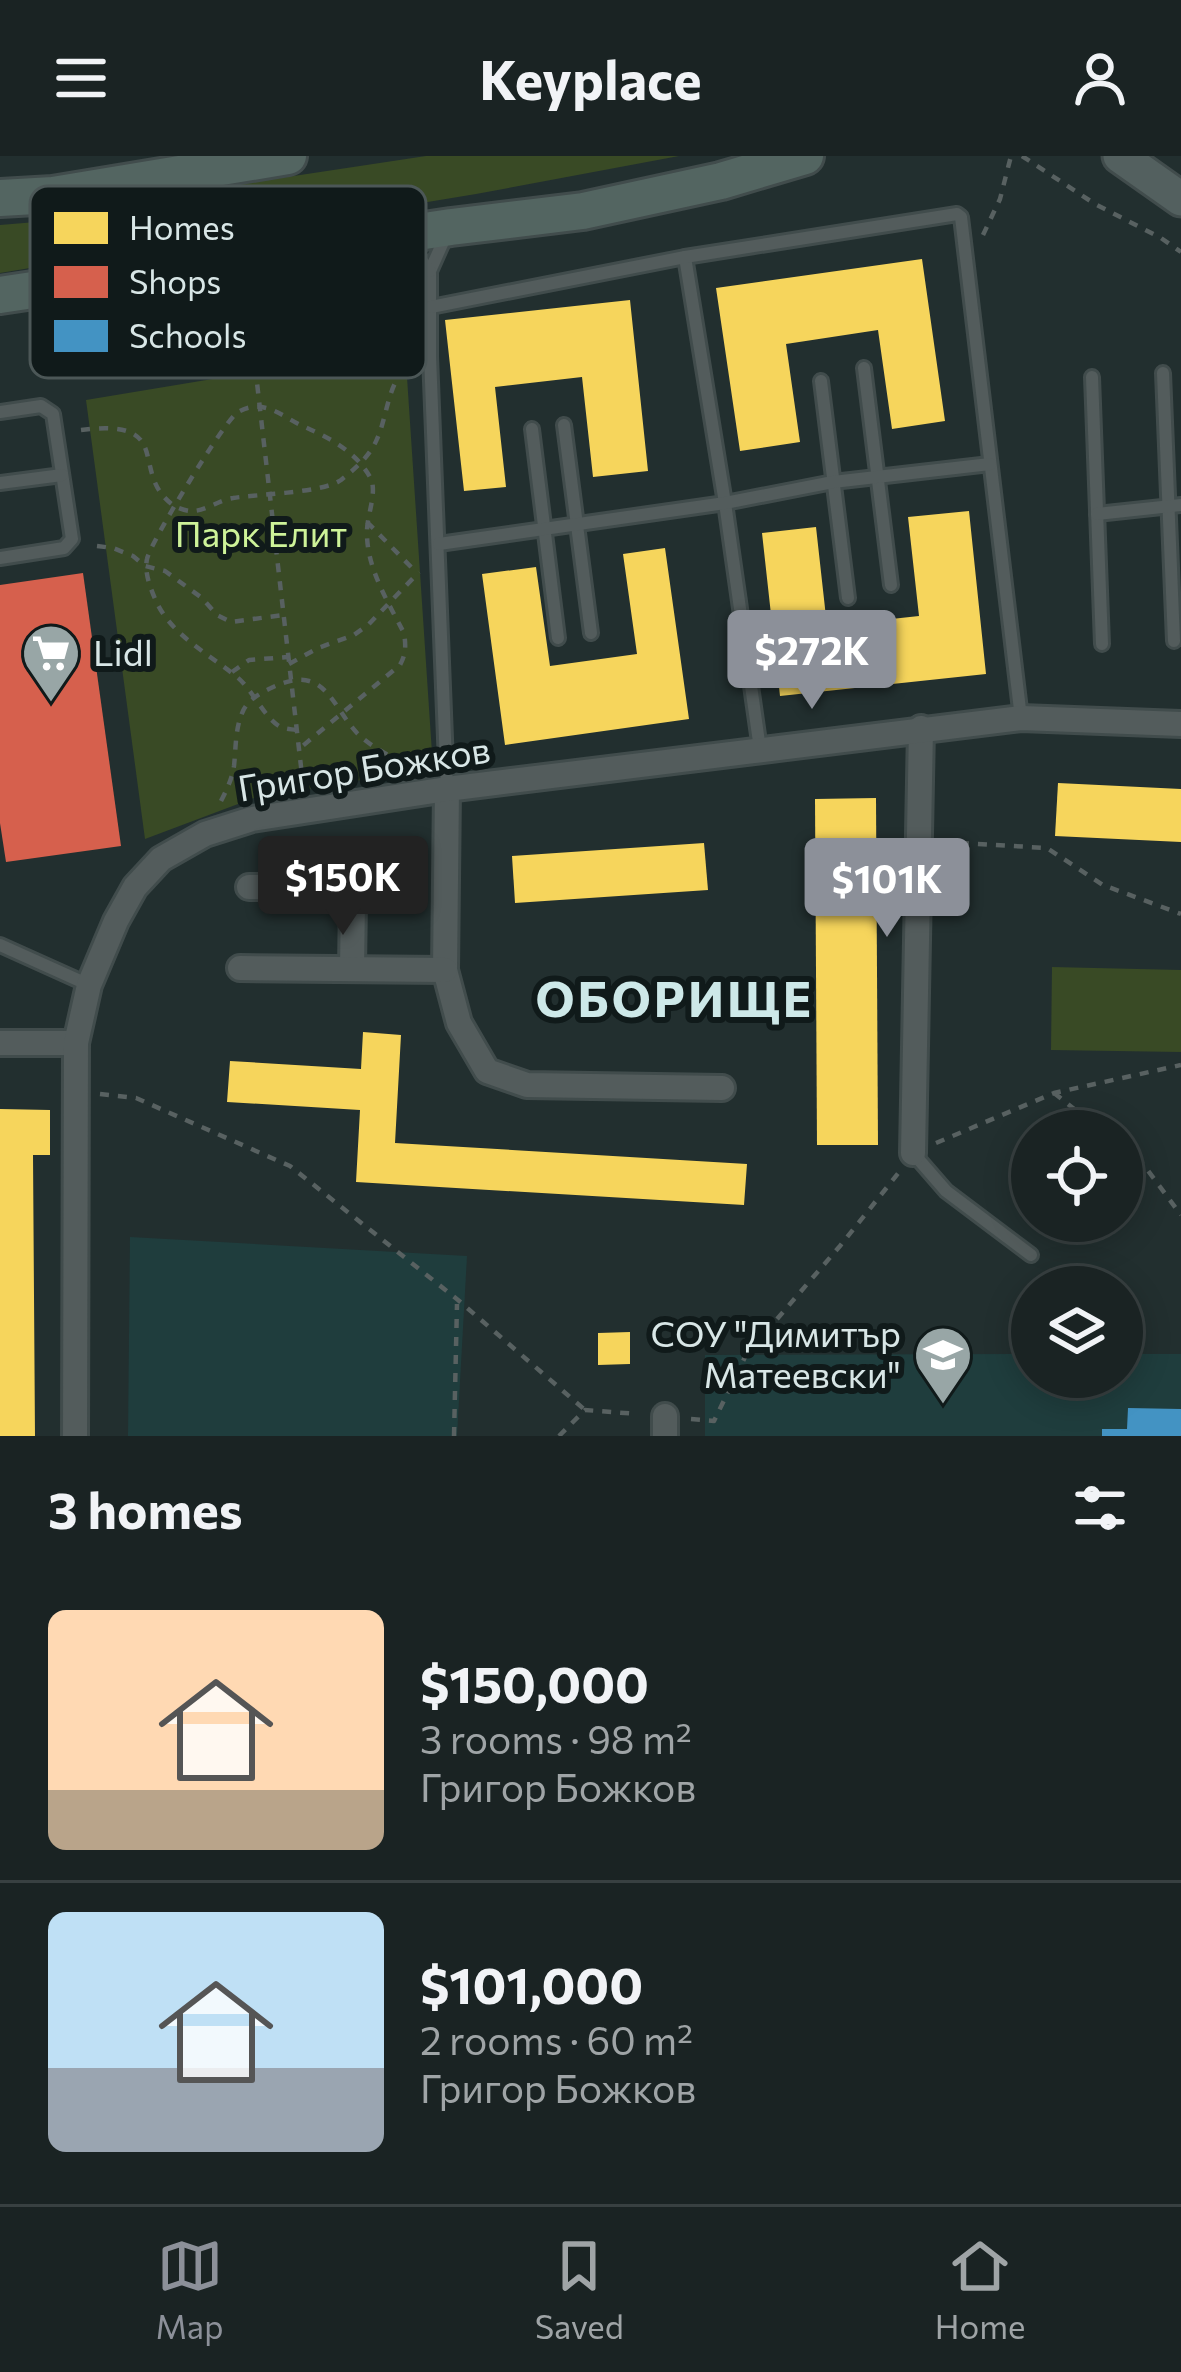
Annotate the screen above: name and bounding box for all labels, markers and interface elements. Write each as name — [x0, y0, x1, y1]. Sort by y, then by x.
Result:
icon: menu — [48, 45, 114, 111]
text: Keyplace — [479, 45, 702, 111]
icon: person — [1067, 45, 1133, 111]
legend — [30, 186, 426, 378]
text: Homes — [129, 206, 235, 247]
text: Shops — [129, 260, 221, 301]
text: Schools — [129, 314, 246, 355]
park label: Парк Елит — [175, 510, 347, 554]
pin: $272K — [728, 610, 896, 712]
supermarket icon: Lidl — [20, 622, 82, 704]
text: $272K — [754, 625, 870, 673]
place label: Lidl — [93, 629, 153, 673]
street label: Григор Божков — [234, 725, 493, 809]
pin: $150K — [259, 836, 427, 938]
pin: $101K — [803, 838, 971, 940]
text: $150K — [285, 851, 401, 899]
text: $101K — [832, 853, 942, 901]
district label: ОБОРИЩЕ — [536, 968, 814, 1027]
map controls — [1011, 1110, 1143, 1398]
button: locate — [1011, 1110, 1143, 1242]
button: layers — [1011, 1266, 1143, 1398]
place label: СОУ "Димитър Матеевски" — [650, 1310, 901, 1395]
school or university icon: СОУ "Димитър Матеевски" — [912, 1324, 974, 1406]
icon: filters — [1067, 1475, 1133, 1541]
text: 3 homes — [48, 1477, 243, 1540]
text: $150,000 — [420, 1651, 649, 1714]
icon: home — [144, 1658, 288, 1802]
text: 3 rooms · 98 m² — [420, 1714, 692, 1762]
text: Григор Божков — [420, 1762, 696, 1810]
text: $101,000 — [420, 1952, 643, 2015]
icon: home — [144, 1960, 288, 2104]
text: 2 rooms · 60 m² — [420, 2015, 693, 2063]
text: Григор Божков — [420, 2063, 696, 2111]
tab: Map — [156, 2233, 224, 2346]
tab: Saved — [535, 2233, 624, 2346]
tab: Home — [935, 2233, 1025, 2346]

